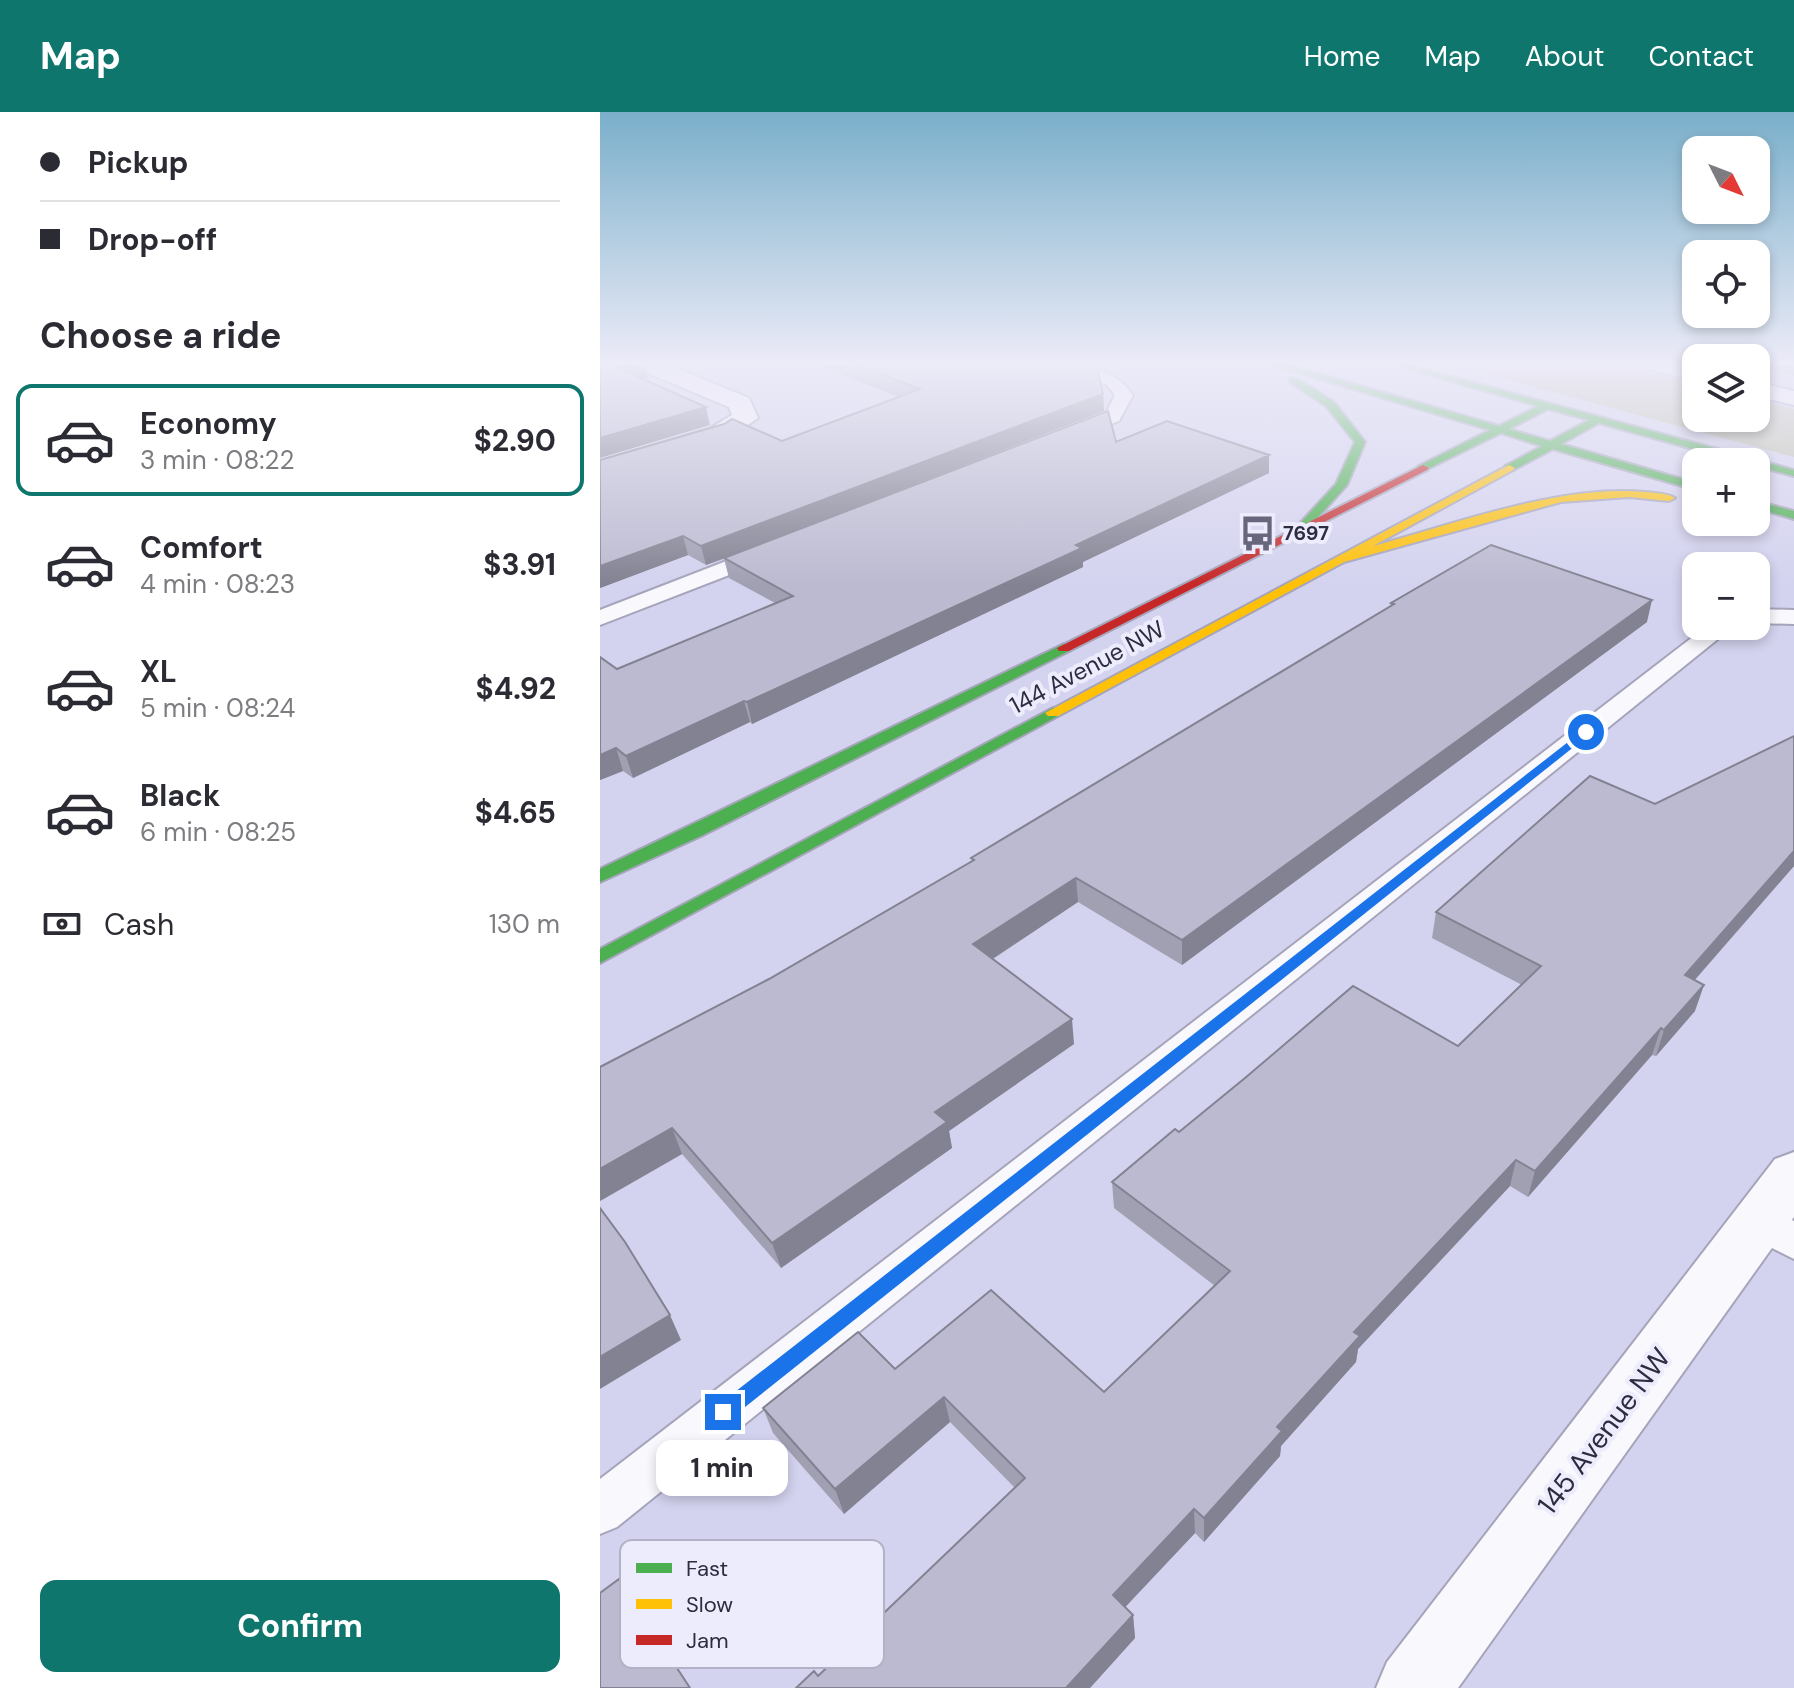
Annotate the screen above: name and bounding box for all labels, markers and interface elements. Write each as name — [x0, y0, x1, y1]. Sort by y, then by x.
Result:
text: Map — [40, 31, 121, 81]
text: Home — [1304, 38, 1380, 75]
text: Map — [1424, 38, 1481, 75]
text: About — [1525, 38, 1604, 75]
text: Contact — [1648, 38, 1754, 75]
north arrow — [1682, 136, 1770, 224]
map controls — [1682, 136, 1770, 640]
text: Pickup — [88, 143, 188, 182]
text: Drop-off — [88, 220, 217, 259]
button: locate — [1682, 240, 1770, 328]
text: Choose a ride — [40, 312, 281, 359]
button: layers — [1682, 344, 1770, 432]
icon: car — [44, 404, 116, 476]
text: Economy — [140, 404, 277, 443]
text: $2.90 — [474, 421, 556, 460]
text: 3 min · 08:22 — [140, 443, 294, 477]
button: + — [1682, 448, 1770, 536]
bus stop icon: 7697 — [1238, 514, 1276, 552]
place label: 7697 — [1283, 520, 1329, 546]
icon: car — [44, 528, 116, 600]
text: Comfort — [140, 528, 263, 567]
text: $3.91 — [483, 545, 556, 584]
button: − — [1682, 552, 1770, 640]
text: 4 min · 08:23 — [140, 567, 295, 601]
street label: 144 Avenue NW — [1004, 613, 1170, 721]
icon: car — [44, 652, 116, 724]
text: XL — [140, 652, 177, 691]
text: $4.92 — [476, 669, 556, 708]
text: 5 min · 08:24 — [140, 691, 295, 725]
route start — [1568, 714, 1604, 750]
icon: car — [44, 776, 116, 848]
text: Black — [140, 776, 220, 815]
text: $4.65 — [475, 793, 556, 832]
text: 6 min · 08:25 — [140, 815, 296, 849]
icon: cash — [40, 902, 84, 946]
text: Cash — [104, 905, 174, 944]
text: 130 m — [489, 907, 560, 941]
street label: 145 Avenue NW — [1529, 1340, 1679, 1522]
route end — [705, 1394, 741, 1430]
callout: 1 min — [657, 1440, 789, 1496]
text: 1 min — [690, 1451, 754, 1485]
legend — [620, 1540, 884, 1668]
text: Fast — [686, 1554, 728, 1583]
button: Confirm — [40, 1580, 560, 1672]
text: Slow — [686, 1590, 733, 1619]
text: Jam — [686, 1626, 729, 1655]

